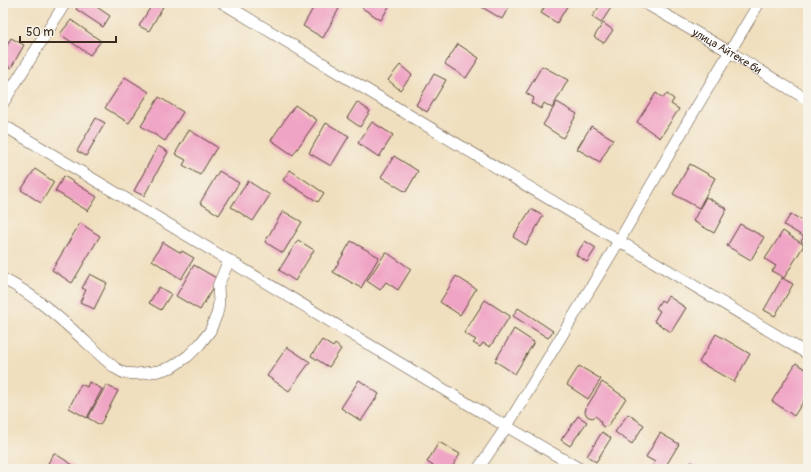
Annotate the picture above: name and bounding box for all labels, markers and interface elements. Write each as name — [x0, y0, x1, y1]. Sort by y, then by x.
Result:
scale bar — [20, 18, 116, 44]
text: 50 m — [26, 25, 54, 40]
street label: улица Айтеке би — [689, 25, 764, 77]

